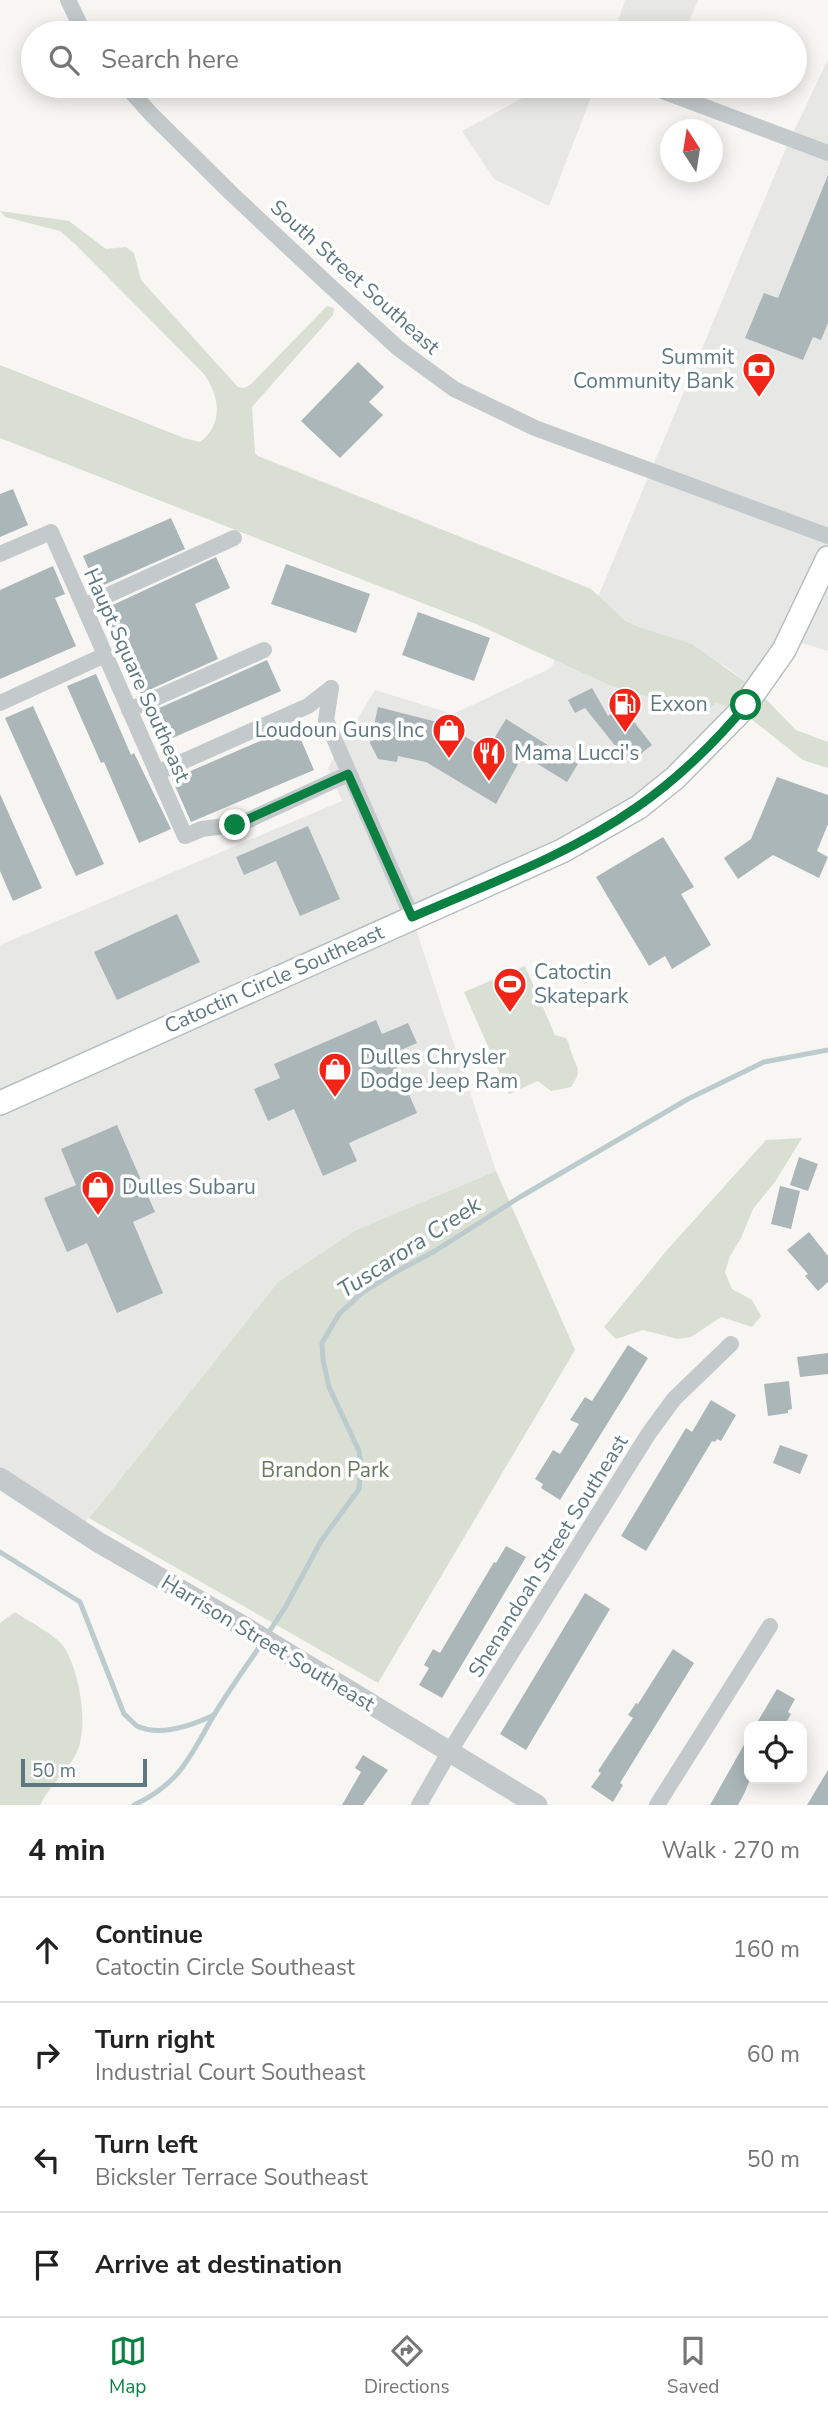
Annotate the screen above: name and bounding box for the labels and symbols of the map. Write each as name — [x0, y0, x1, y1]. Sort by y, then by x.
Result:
north arrow — [660, 119, 723, 182]
street label: South Street Southeast — [264, 193, 446, 361]
place label: Summit Community Bank — [573, 343, 735, 395]
bank icon: Summit Community Bank — [740, 350, 778, 399]
street label: Haupt Square Southeast — [77, 564, 197, 787]
fuel station icon: Exxon — [606, 685, 644, 734]
route start — [730, 689, 761, 720]
place label: Exxon — [650, 690, 708, 718]
shop icon: Loudoun Guns Inc — [430, 711, 468, 760]
place label: Loudoun Guns Inc — [255, 716, 424, 744]
restaurant icon: Mama Lucci's — [470, 734, 508, 783]
place label: Mama Lucci's — [514, 739, 639, 767]
route end — [219, 809, 250, 840]
street label: Catoctin Circle Southeast — [160, 918, 389, 1040]
place label: Catoctin Skatepark — [534, 958, 629, 1010]
sports icon: Catoctin Skatepark — [491, 965, 529, 1014]
place label: Dulles Chrysler Dodge Jeep Ram — [360, 1043, 518, 1095]
shop icon: Dulles Chrysler Dodge Jeep Ram — [316, 1050, 354, 1099]
shop icon: Dulles Subaru — [79, 1168, 117, 1217]
place label: Dulles Subaru — [122, 1173, 256, 1201]
water label: Tuscarora Creek — [331, 1189, 488, 1305]
street label: Shenandoah Street Southeast — [462, 1429, 635, 1683]
park label: Brandon Park — [261, 1456, 389, 1484]
street label: Harrison Street Southeast — [156, 1568, 380, 1718]
scale bar — [21, 1756, 147, 1788]

